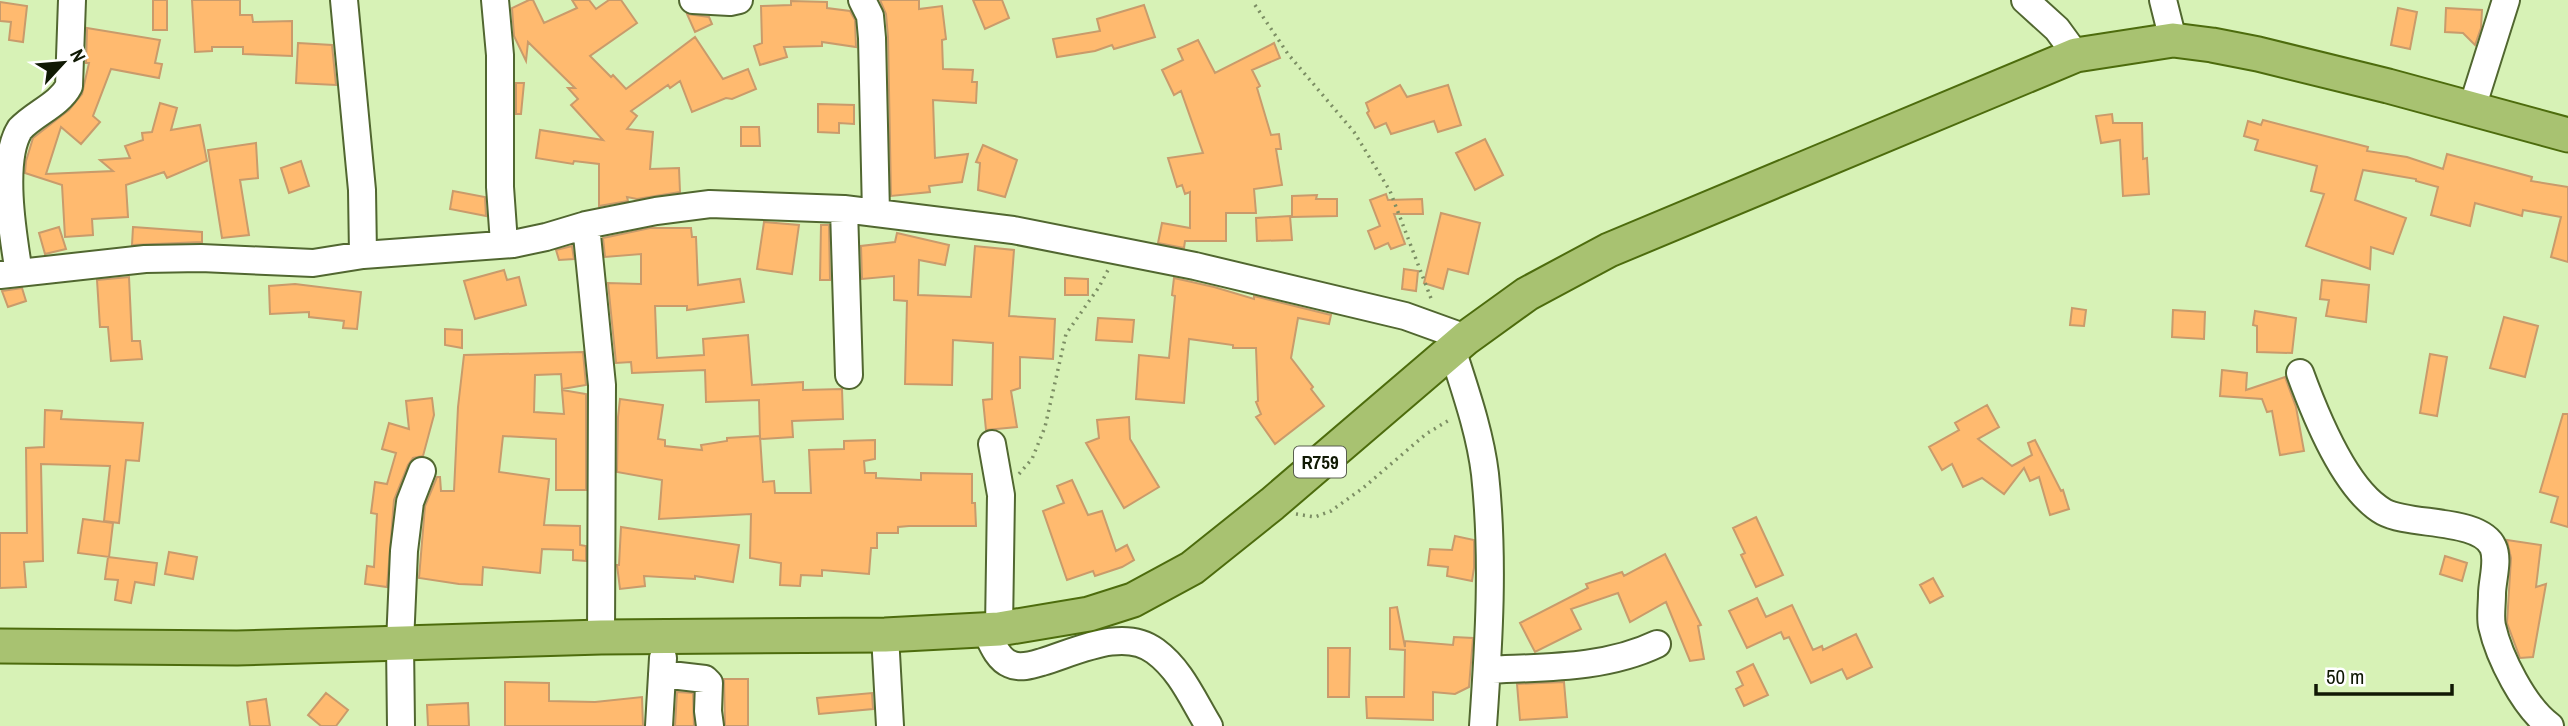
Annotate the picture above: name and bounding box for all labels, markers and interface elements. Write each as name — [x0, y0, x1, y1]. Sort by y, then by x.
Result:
north arrow — [28, 28, 98, 98]
text: N — [64, 45, 92, 66]
road number: R759 — [1294, 446, 1346, 477]
scale bar — [2316, 652, 2452, 696]
text: 50 m — [2326, 662, 2364, 691]

